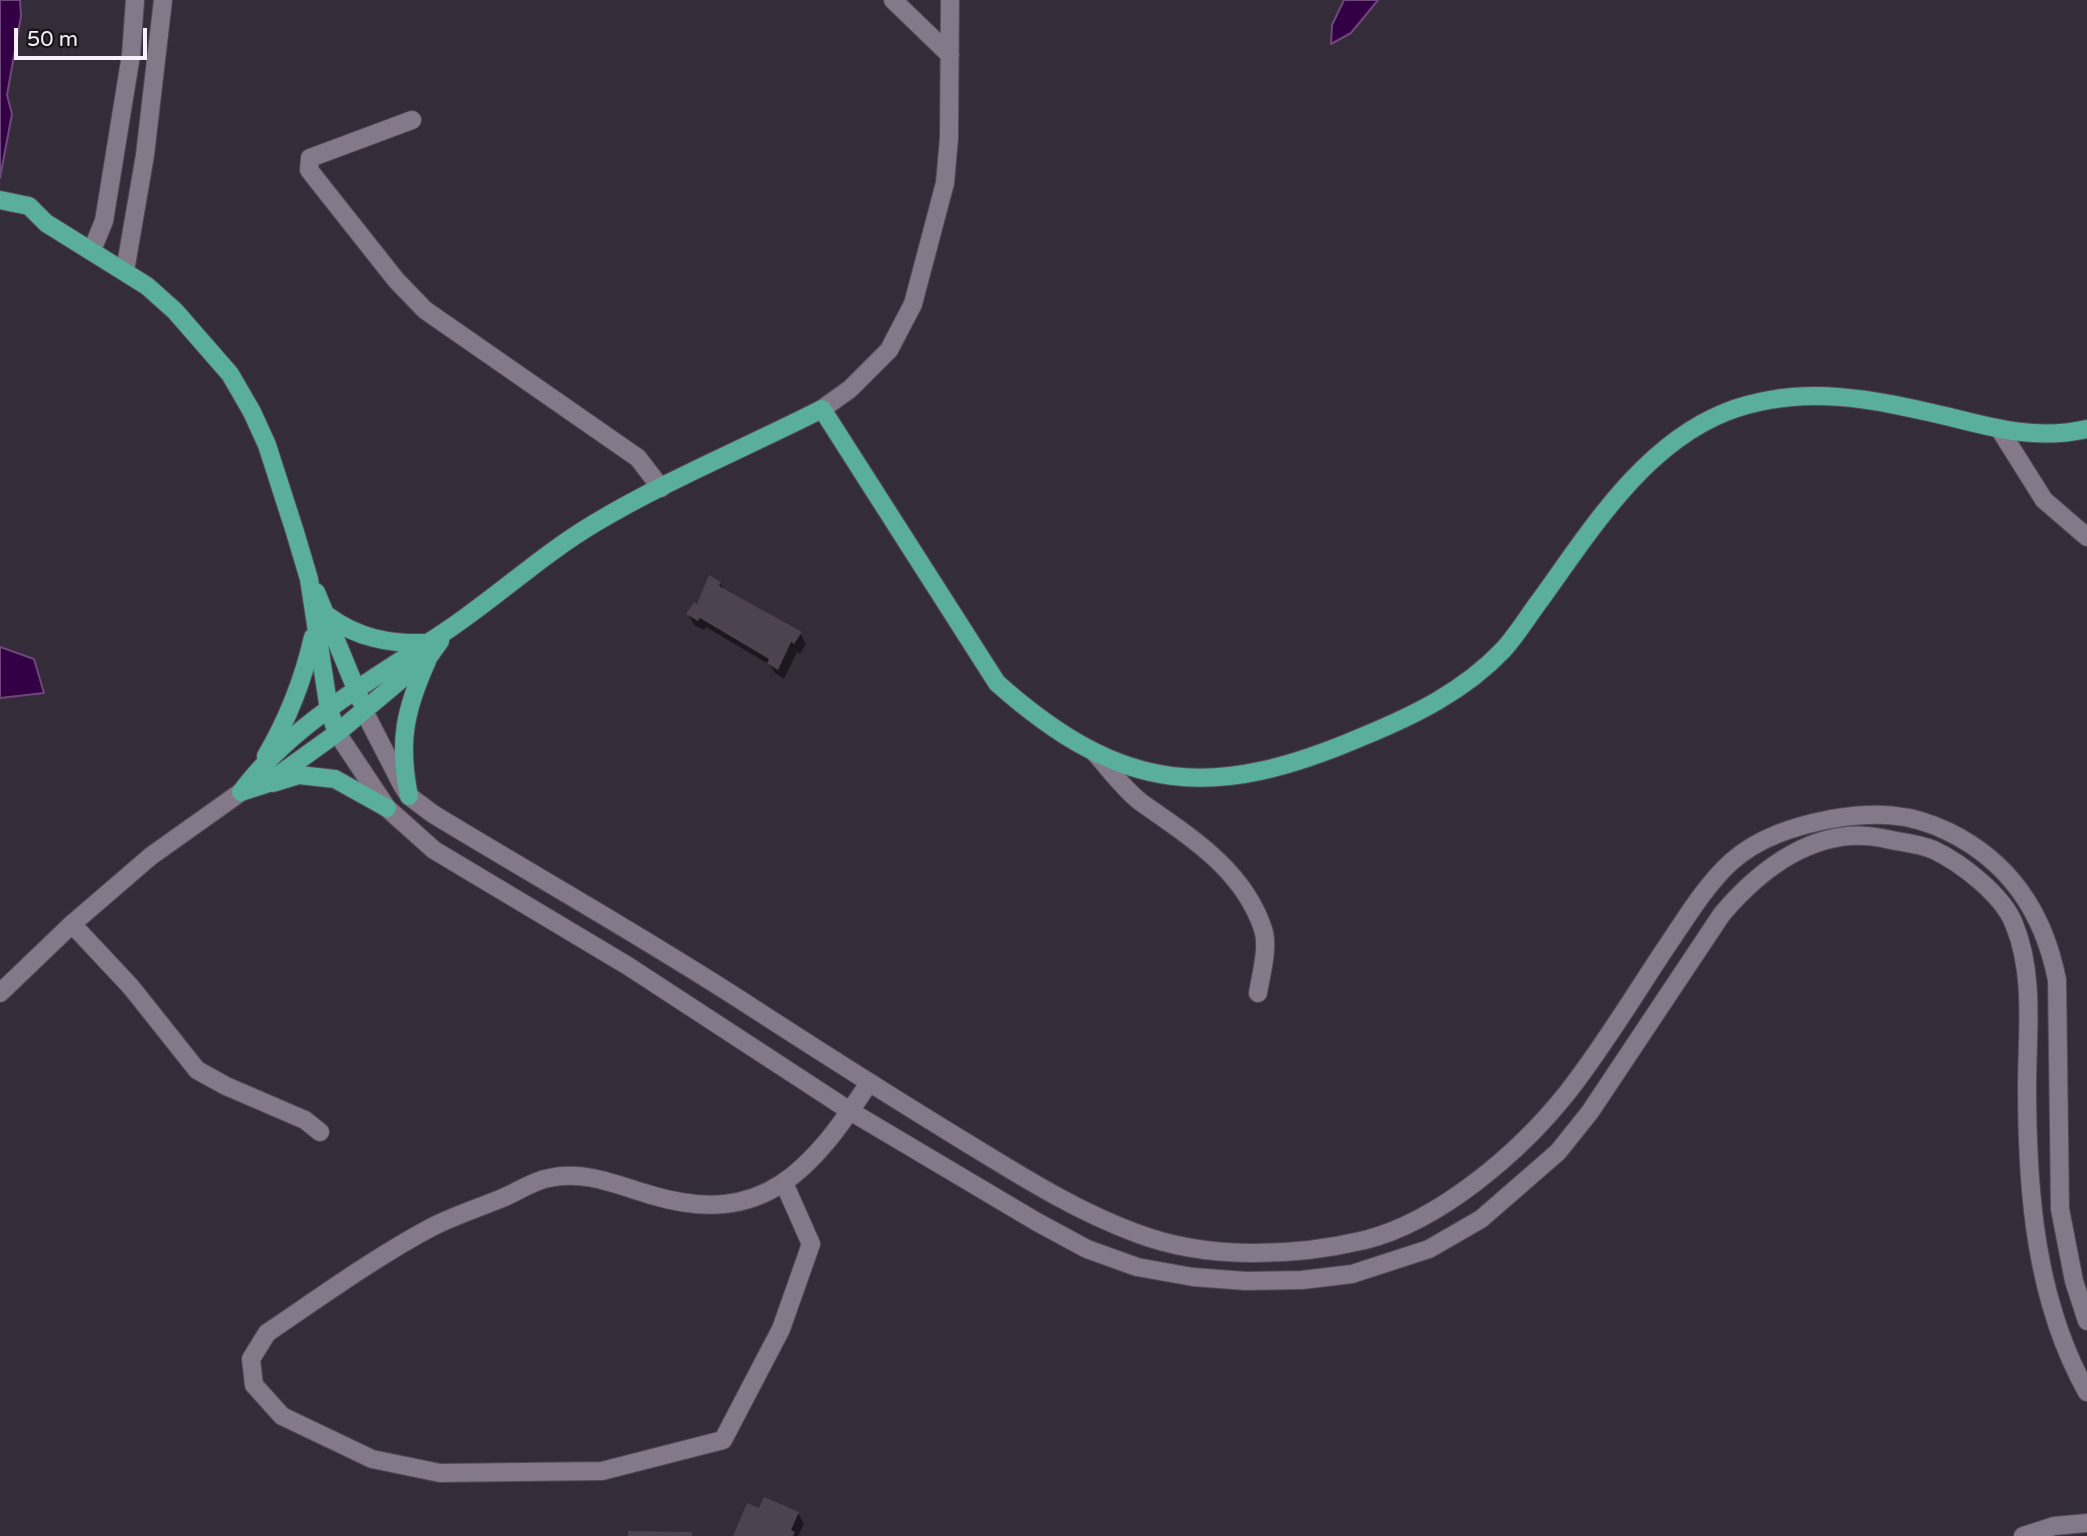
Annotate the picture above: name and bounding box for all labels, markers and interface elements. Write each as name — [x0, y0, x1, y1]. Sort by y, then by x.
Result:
scale bar — [18, 14, 150, 58]
text: 50 m — [27, 27, 78, 52]

